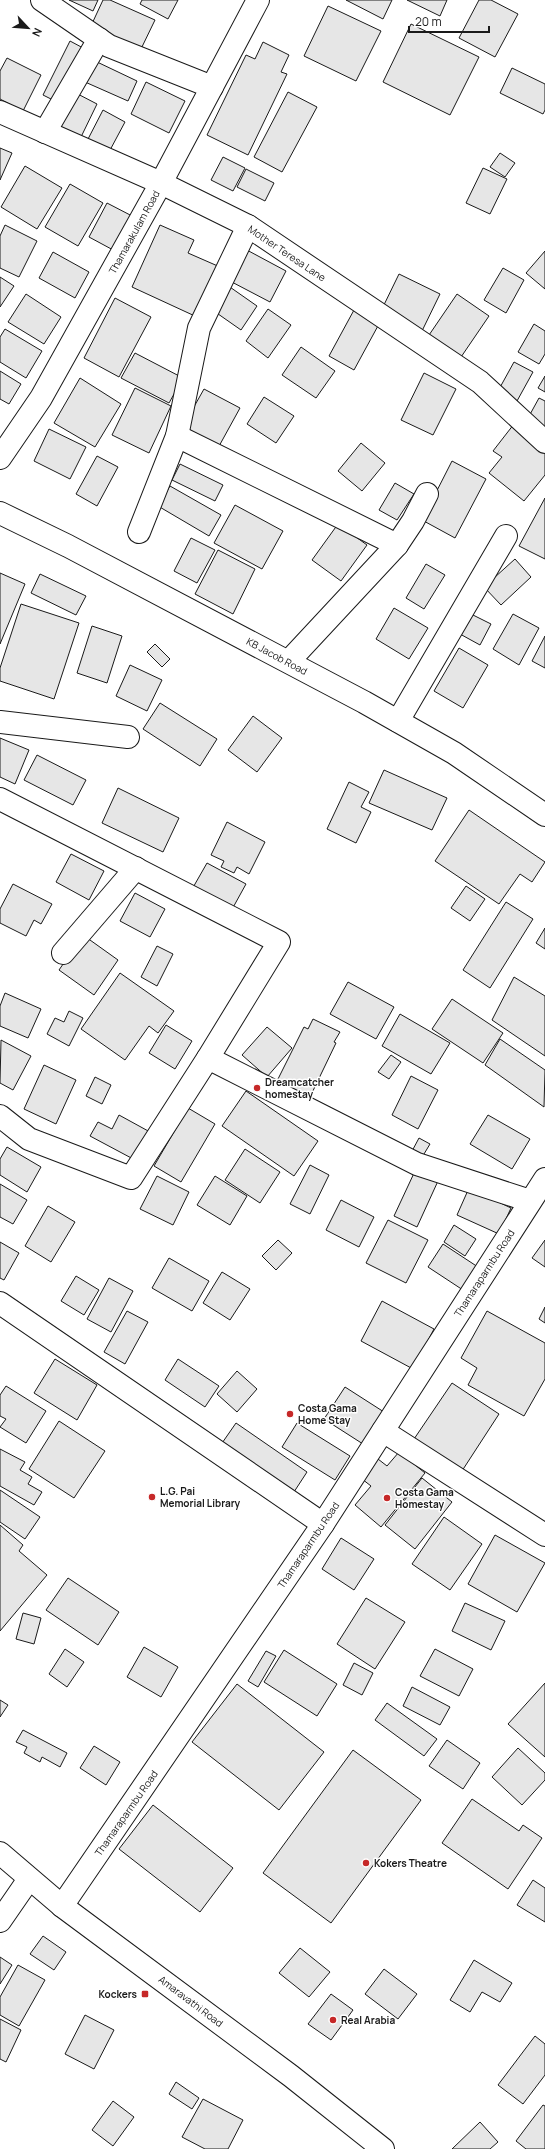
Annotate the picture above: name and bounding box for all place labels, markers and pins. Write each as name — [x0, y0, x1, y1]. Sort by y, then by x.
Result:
place label: Dreamcatcher homestay — [265, 1075, 334, 1101]
marker: Dreamcatcher homestay — [252, 1083, 262, 1093]
place label: Costa Gama Home Stay — [298, 1401, 357, 1427]
marker: Costa Gama Home Stay — [285, 1409, 295, 1419]
place label: L.G. Pai Memorial Library — [160, 1484, 241, 1510]
place label: Costa Gama Homestay — [395, 1485, 454, 1511]
marker: L.G. Pai Memorial Library — [147, 1492, 157, 1502]
marker: Costa Gama Homestay — [382, 1493, 392, 1503]
place label: Kokers Theatre — [374, 1856, 447, 1870]
marker: Kokers Theatre — [361, 1858, 371, 1868]
place label: Kockers — [98, 1987, 138, 2001]
marker: Kockers — [140, 1989, 150, 1999]
place label: Real Arabia — [341, 2013, 395, 2027]
marker: Real Arabia — [328, 2015, 338, 2025]

